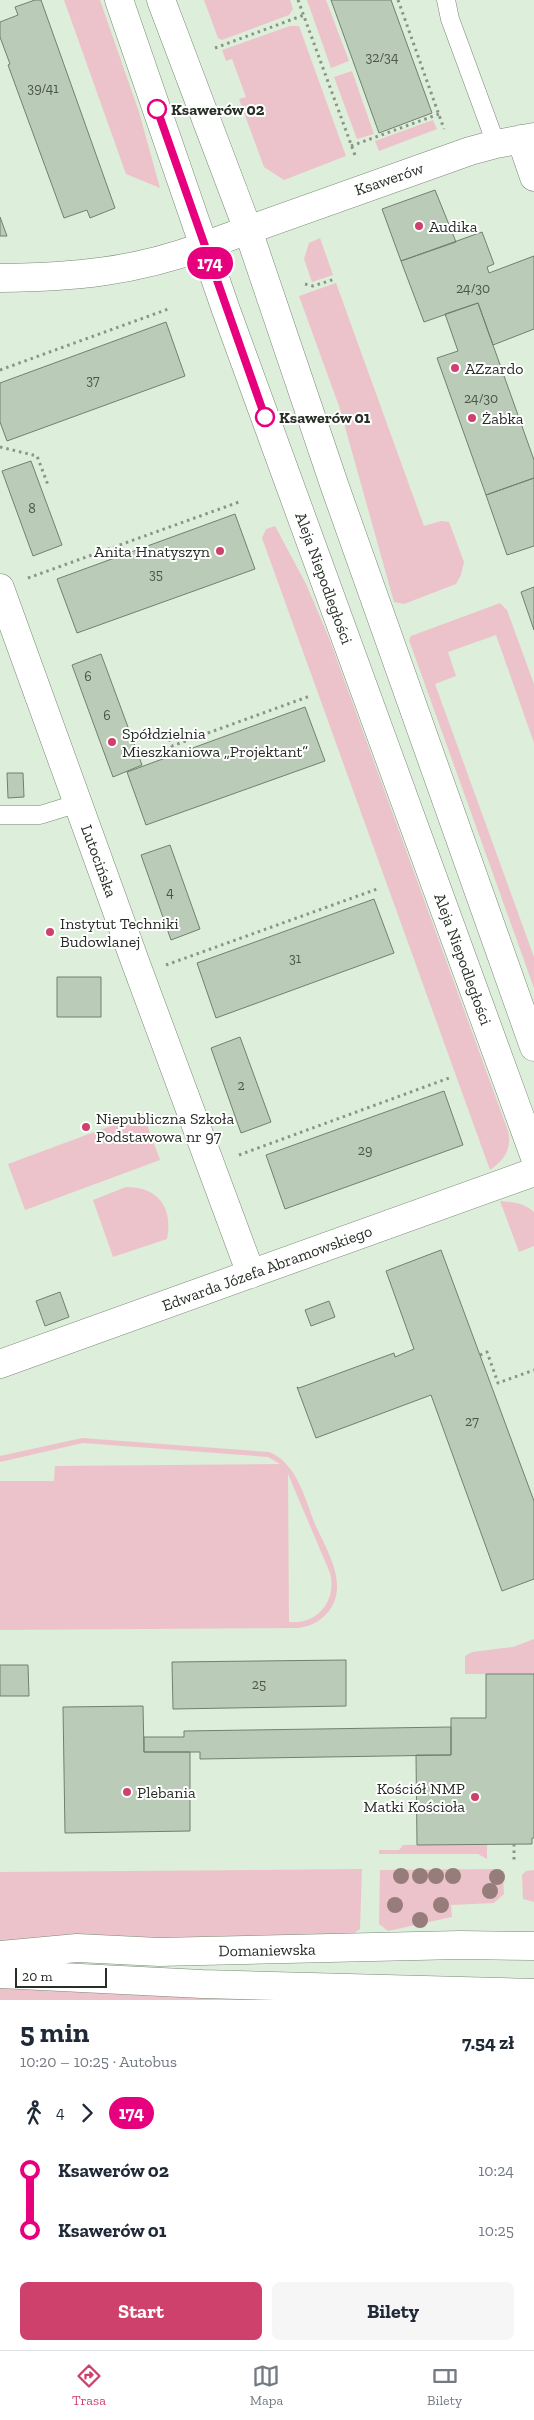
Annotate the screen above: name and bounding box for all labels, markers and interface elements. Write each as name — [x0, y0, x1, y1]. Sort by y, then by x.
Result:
house number: 32/34 — [365, 49, 399, 66]
house number: 39/41 — [27, 80, 59, 97]
marker: Ksawerów 02 — [147, 99, 167, 119]
place label: Ksawerów 02 — [171, 100, 265, 119]
street label: Ksawerów — [352, 158, 427, 200]
place label: Audika — [429, 217, 478, 236]
marker: Audika — [413, 220, 425, 232]
line badge: 174 — [181, 247, 239, 279]
text: 174 — [197, 252, 223, 274]
house number: 24/30 — [456, 280, 490, 297]
place label: AZzardo — [465, 359, 523, 378]
marker: AZzardo — [449, 362, 461, 374]
house number: 37 — [86, 372, 100, 389]
house number: 24/30 — [464, 390, 498, 407]
marker: Ksawerów 01 — [255, 407, 275, 427]
place label: Ksawerów 01 — [279, 408, 371, 427]
place label: Żabka — [482, 409, 524, 428]
marker: Żabka — [466, 412, 478, 424]
house number: 8 — [28, 500, 36, 517]
street label: Aleja Niepodległości — [291, 510, 357, 647]
place label: Anita Hnatyszyn — [94, 542, 211, 561]
marker: Anita Hnatyszyn — [214, 545, 226, 557]
house number: 35 — [149, 566, 163, 583]
house number: 6 — [84, 668, 92, 685]
house number: 6 — [103, 707, 111, 724]
place label: Spółdzielnia Mieszkaniowa „Projektant” — [122, 724, 308, 761]
marker: Spółdzielnia Mieszkaniowa „Projektant” — [106, 736, 118, 748]
street label: Lutocińska — [77, 822, 121, 900]
house number: 4 — [166, 884, 174, 901]
street label: Aleja Niepodległości — [430, 891, 496, 1028]
place label: Instytut Techniki Budowlanej — [60, 914, 179, 951]
marker: Instytut Techniki Budowlanej — [44, 926, 56, 938]
house number: 31 — [289, 950, 302, 967]
house number: 2 — [237, 1077, 245, 1094]
place label: Niepubliczna Szkoła Podstawowa nr 97 — [96, 1109, 234, 1146]
marker: Niepubliczna Szkoła Podstawowa nr 97 — [80, 1121, 92, 1133]
house number: 29 — [358, 1142, 372, 1159]
street label: Edwarda Józefa Abramowskiego — [159, 1221, 375, 1315]
house number: 27 — [465, 1413, 479, 1430]
house number: 25 — [252, 1676, 266, 1693]
place label: Kościół NMP Matki Kościoła — [364, 1779, 465, 1816]
place label: Plebania — [137, 1783, 196, 1802]
marker: Plebania — [121, 1786, 133, 1798]
marker: Kościół NMP Matki Kościoła — [469, 1791, 481, 1803]
street label: Domaniewska — [218, 1940, 316, 1960]
scale bar — [15, 1965, 108, 1988]
text: 20 m — [22, 1968, 53, 1985]
text: 5 min — [20, 2016, 89, 2049]
text: 7.54 zł — [462, 2031, 514, 2054]
text: 10:20 – 10:25 · Autobus — [20, 2052, 177, 2071]
icon: walk — [20, 2099, 48, 2127]
icon: forward — [73, 2099, 101, 2127]
text: 174 — [119, 2102, 144, 2124]
text: 4 — [56, 2103, 65, 2122]
text: Ksawerów 02 — [58, 2159, 169, 2182]
text: 10:24 — [478, 2161, 514, 2180]
text: Ksawerów 01 — [58, 2219, 166, 2242]
text: 10:25 — [479, 2221, 514, 2240]
button: Start — [20, 2282, 262, 2340]
button: Bilety — [272, 2282, 514, 2340]
tab: Trasa — [72, 2362, 106, 2409]
tab: Mapa — [250, 2362, 283, 2409]
tab: Bilety — [427, 2362, 462, 2409]

